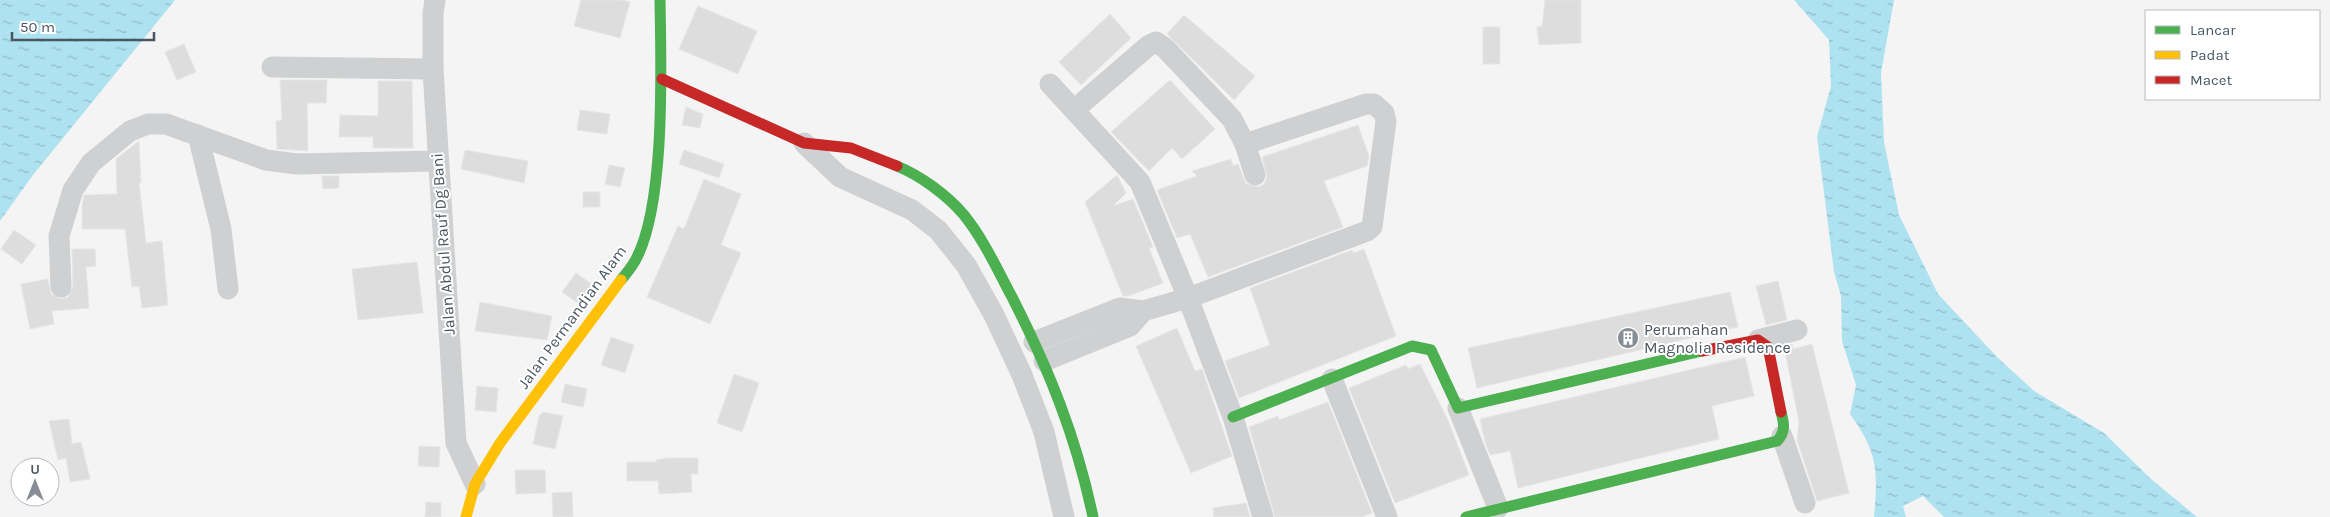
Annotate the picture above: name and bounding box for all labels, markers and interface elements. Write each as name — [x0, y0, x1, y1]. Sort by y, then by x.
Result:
scale bar — [12, 10, 155, 42]
legend — [2145, 10, 2320, 100]
text: 50 m — [20, 18, 55, 36]
text: Lancar — [2190, 21, 2236, 39]
text: Padat — [2190, 46, 2230, 64]
text: Macet — [2190, 71, 2232, 89]
street label: Jalan Abdul Rauf Dg Bani — [427, 152, 459, 336]
street label: Jalan Permandian Alam — [514, 242, 630, 392]
place label: Perumahan Magnolia Residence — [1644, 320, 1791, 357]
building icon: Perumahan Magnolia Residence — [1616, 326, 1640, 350]
north arrow — [10, 457, 60, 507]
text: U — [30, 461, 40, 478]

